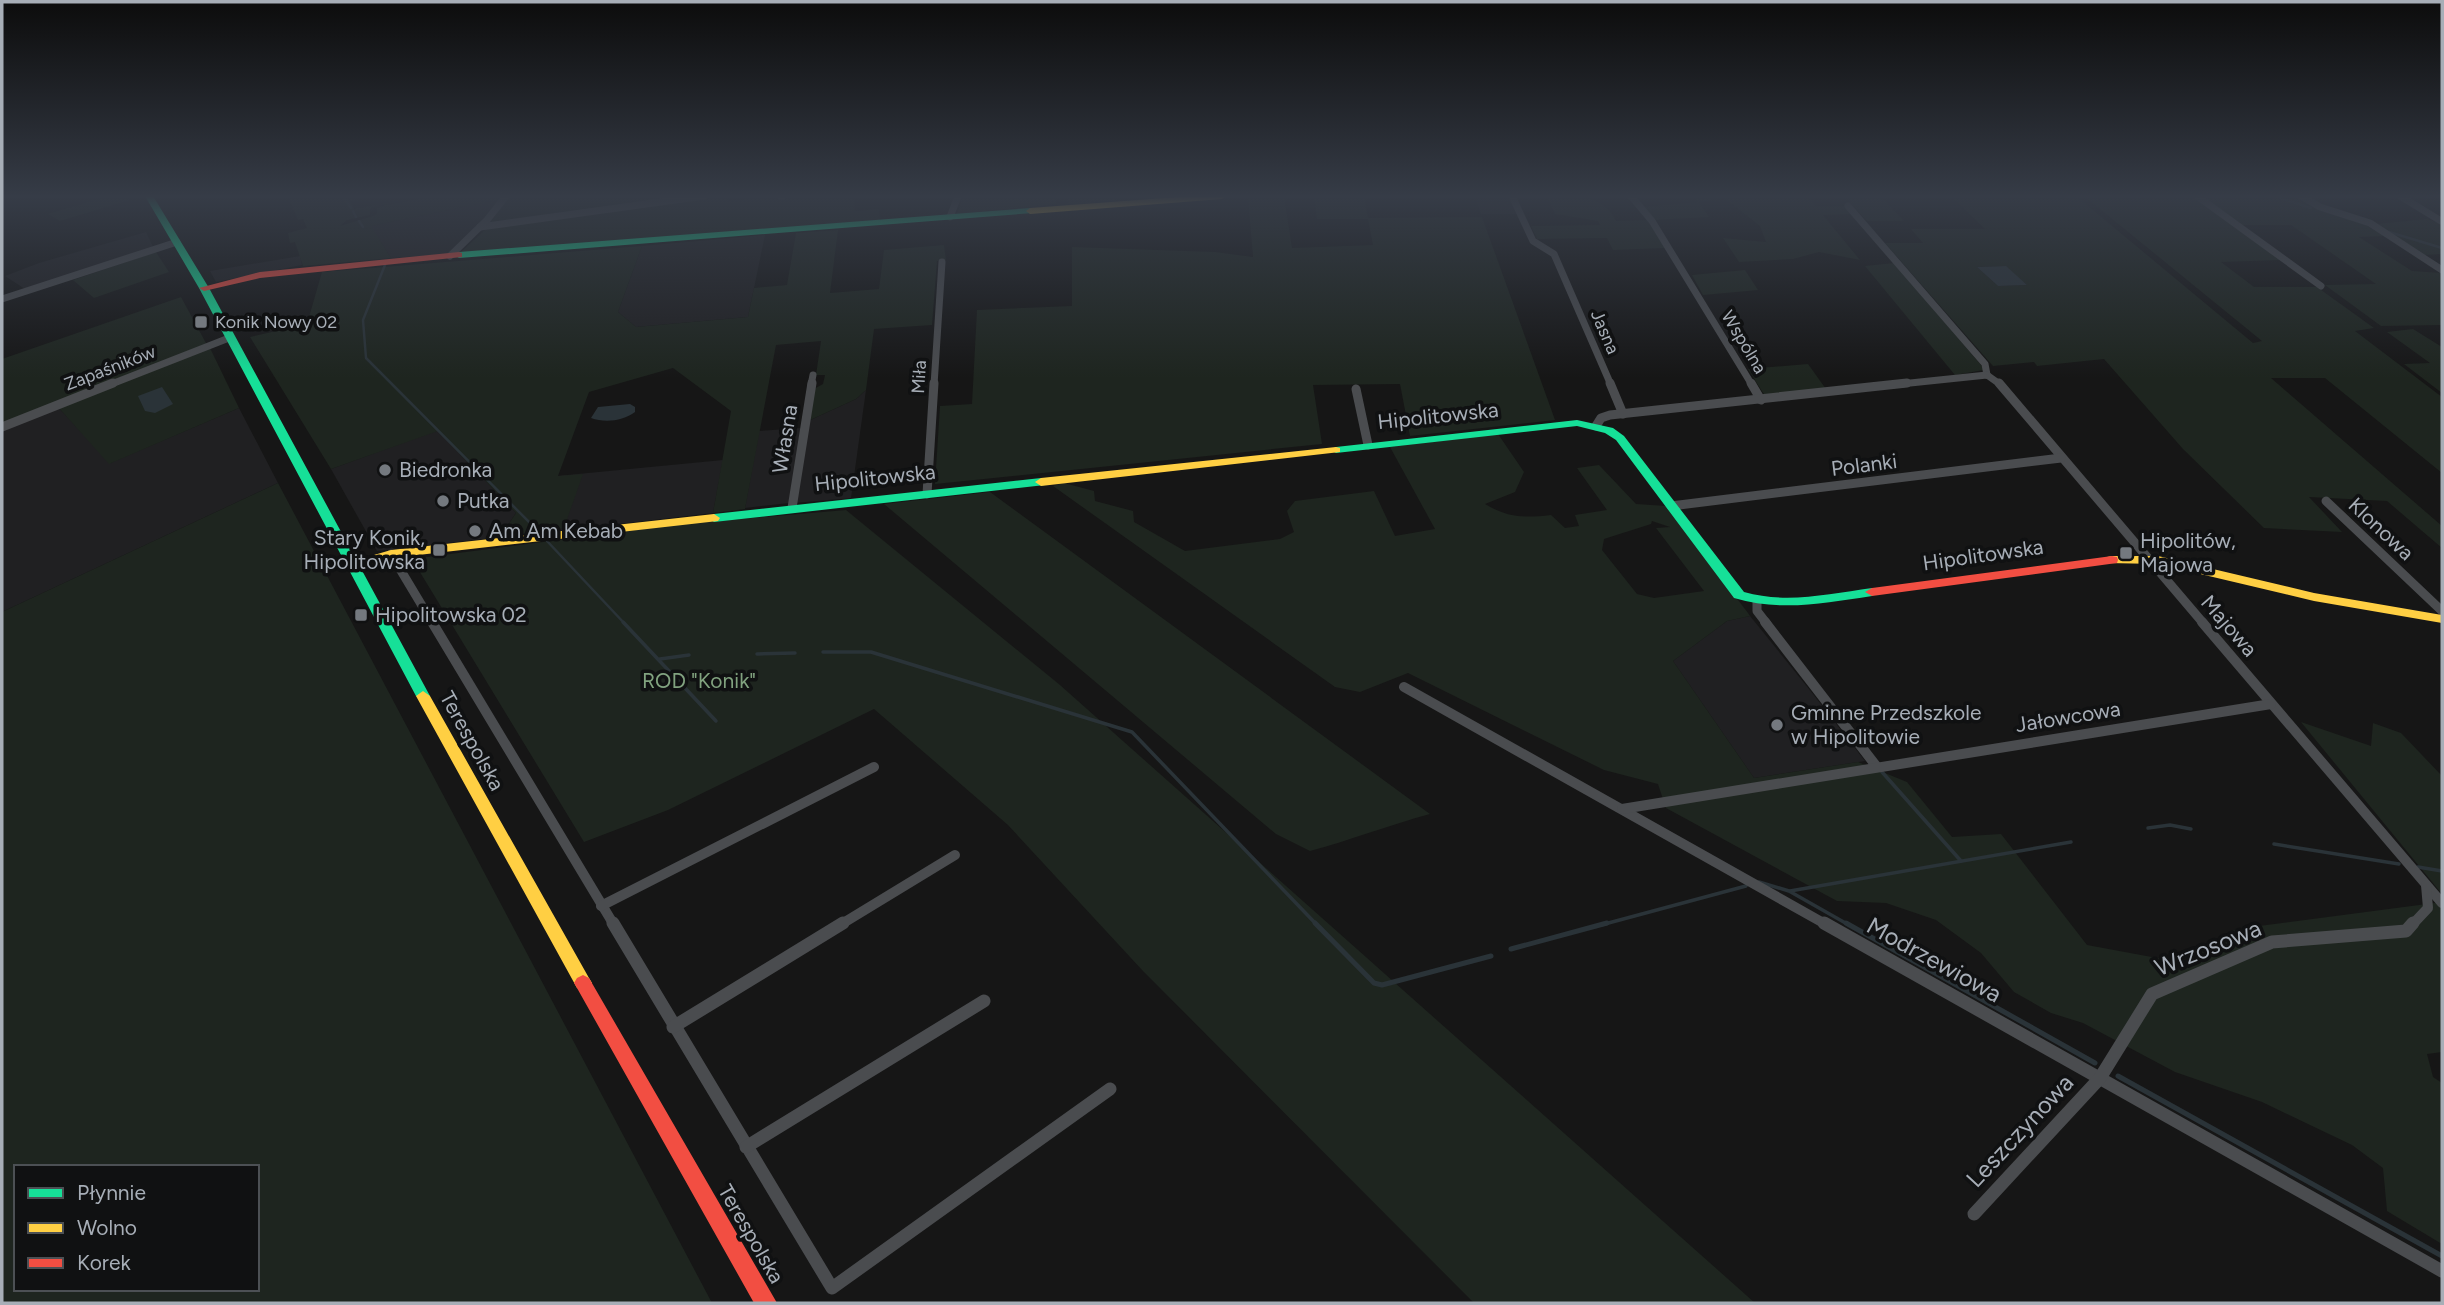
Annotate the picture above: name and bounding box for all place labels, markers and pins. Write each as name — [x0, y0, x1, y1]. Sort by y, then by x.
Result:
place label: Konik Nowy 02 — [215, 311, 337, 333]
marker: Konik Nowy 02 — [193, 314, 209, 330]
place label: Biedronka — [399, 457, 492, 482]
marker: Biedronka — [377, 462, 393, 478]
place label: Putka — [457, 488, 509, 513]
marker: Putka — [435, 493, 451, 509]
place label: Am Am Kebab — [489, 518, 623, 543]
marker: Am Am Kebab — [467, 523, 483, 539]
place label: Stary Konik, Hipolitowska — [304, 525, 425, 574]
place label: Hipolitów, Majowa — [2140, 528, 2236, 577]
marker: Stary Konik, Hipolitowska — [431, 542, 447, 558]
marker: Hipolitów, Majowa — [2118, 545, 2134, 561]
place label: Hipolitowska 02 — [375, 602, 527, 627]
marker: Hipolitowska 02 — [353, 607, 369, 623]
place label: Gminne Przedszkole w Hipolitowie — [1791, 700, 1981, 749]
marker: Gminne Przedszkole w Hipolitowie — [1769, 717, 1785, 733]

